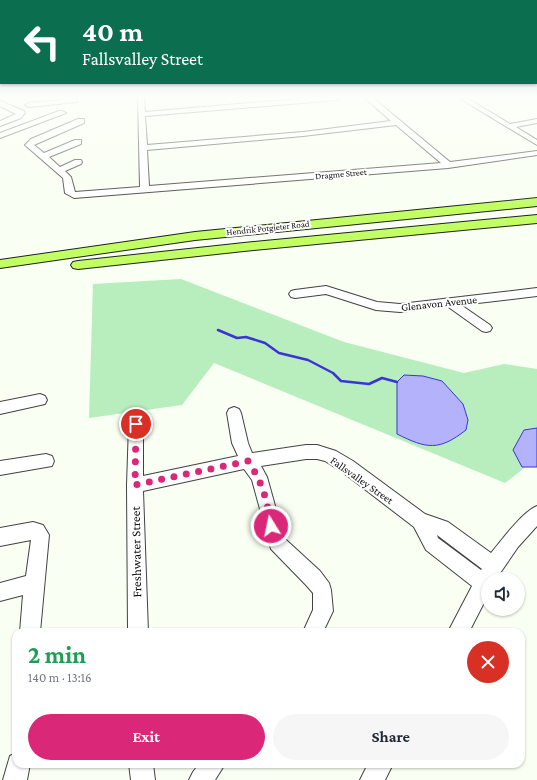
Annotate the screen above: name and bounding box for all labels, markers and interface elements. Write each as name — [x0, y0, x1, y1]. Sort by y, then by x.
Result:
icon: left — [16, 16, 68, 68]
text: 40 m — [82, 16, 143, 47]
text: Fallsvalley Street — [82, 49, 203, 69]
street label: Dragme Street — [315, 167, 368, 181]
street label: Hendrik Potgieter Road — [226, 219, 310, 237]
street label: Glenavon Avenue — [400, 293, 478, 313]
pin — [119, 407, 153, 441]
icon: arrive — [125, 413, 147, 435]
street label: Fallsvalley Street — [328, 454, 396, 507]
street label: Freshwater Street — [128, 505, 144, 598]
position arrow — [250, 505, 292, 547]
map controls — [481, 572, 525, 616]
button: sound — [481, 572, 525, 616]
text: 2 min — [28, 641, 86, 668]
button: close — [467, 641, 509, 683]
text: 140 m · 13:16 — [28, 670, 92, 685]
button: Exit — [28, 714, 265, 760]
button: Share — [273, 714, 509, 760]

